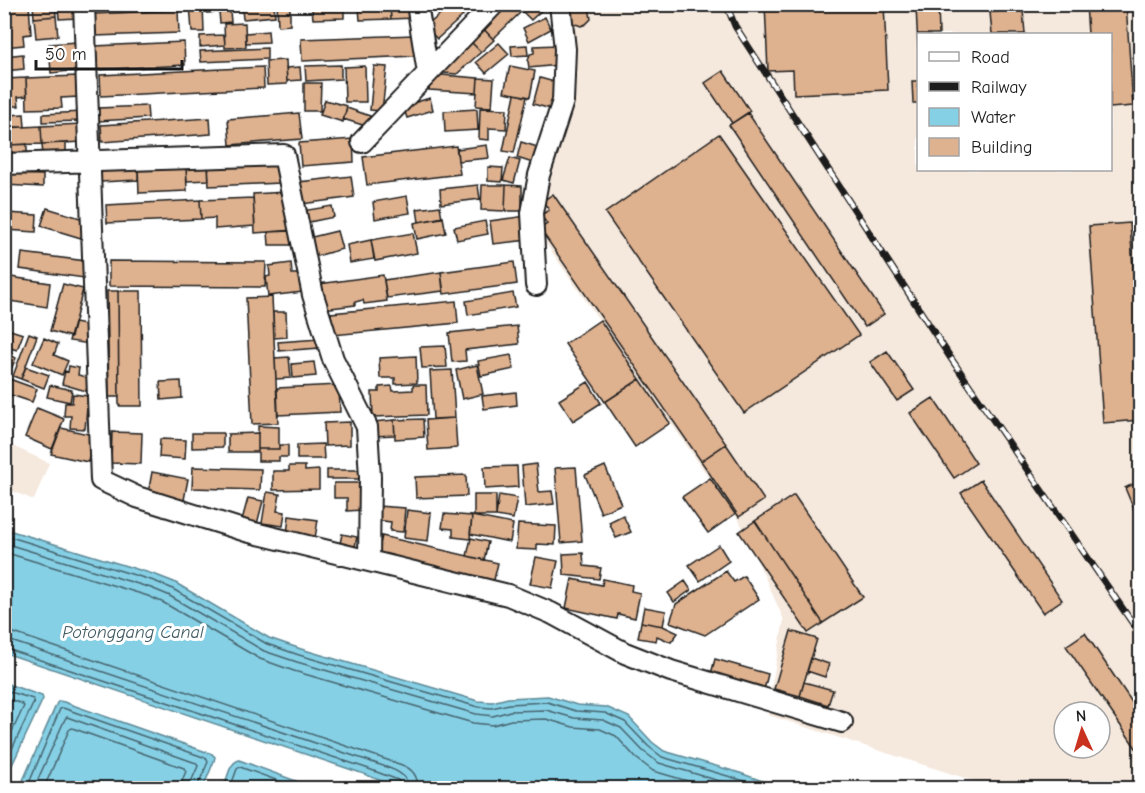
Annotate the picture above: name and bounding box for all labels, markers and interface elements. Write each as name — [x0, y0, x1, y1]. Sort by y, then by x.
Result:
scale bar — [36, 33, 182, 71]
legend — [917, 33, 1112, 171]
text: 50 m — [45, 44, 87, 65]
text: Road — [971, 47, 1010, 68]
text: Railway — [971, 77, 1028, 98]
text: Water — [971, 107, 1016, 128]
text: Building — [971, 137, 1033, 158]
water label: Potonggang Canal — [62, 622, 205, 643]
north arrow — [1052, 700, 1112, 760]
text: N — [1075, 707, 1087, 725]

